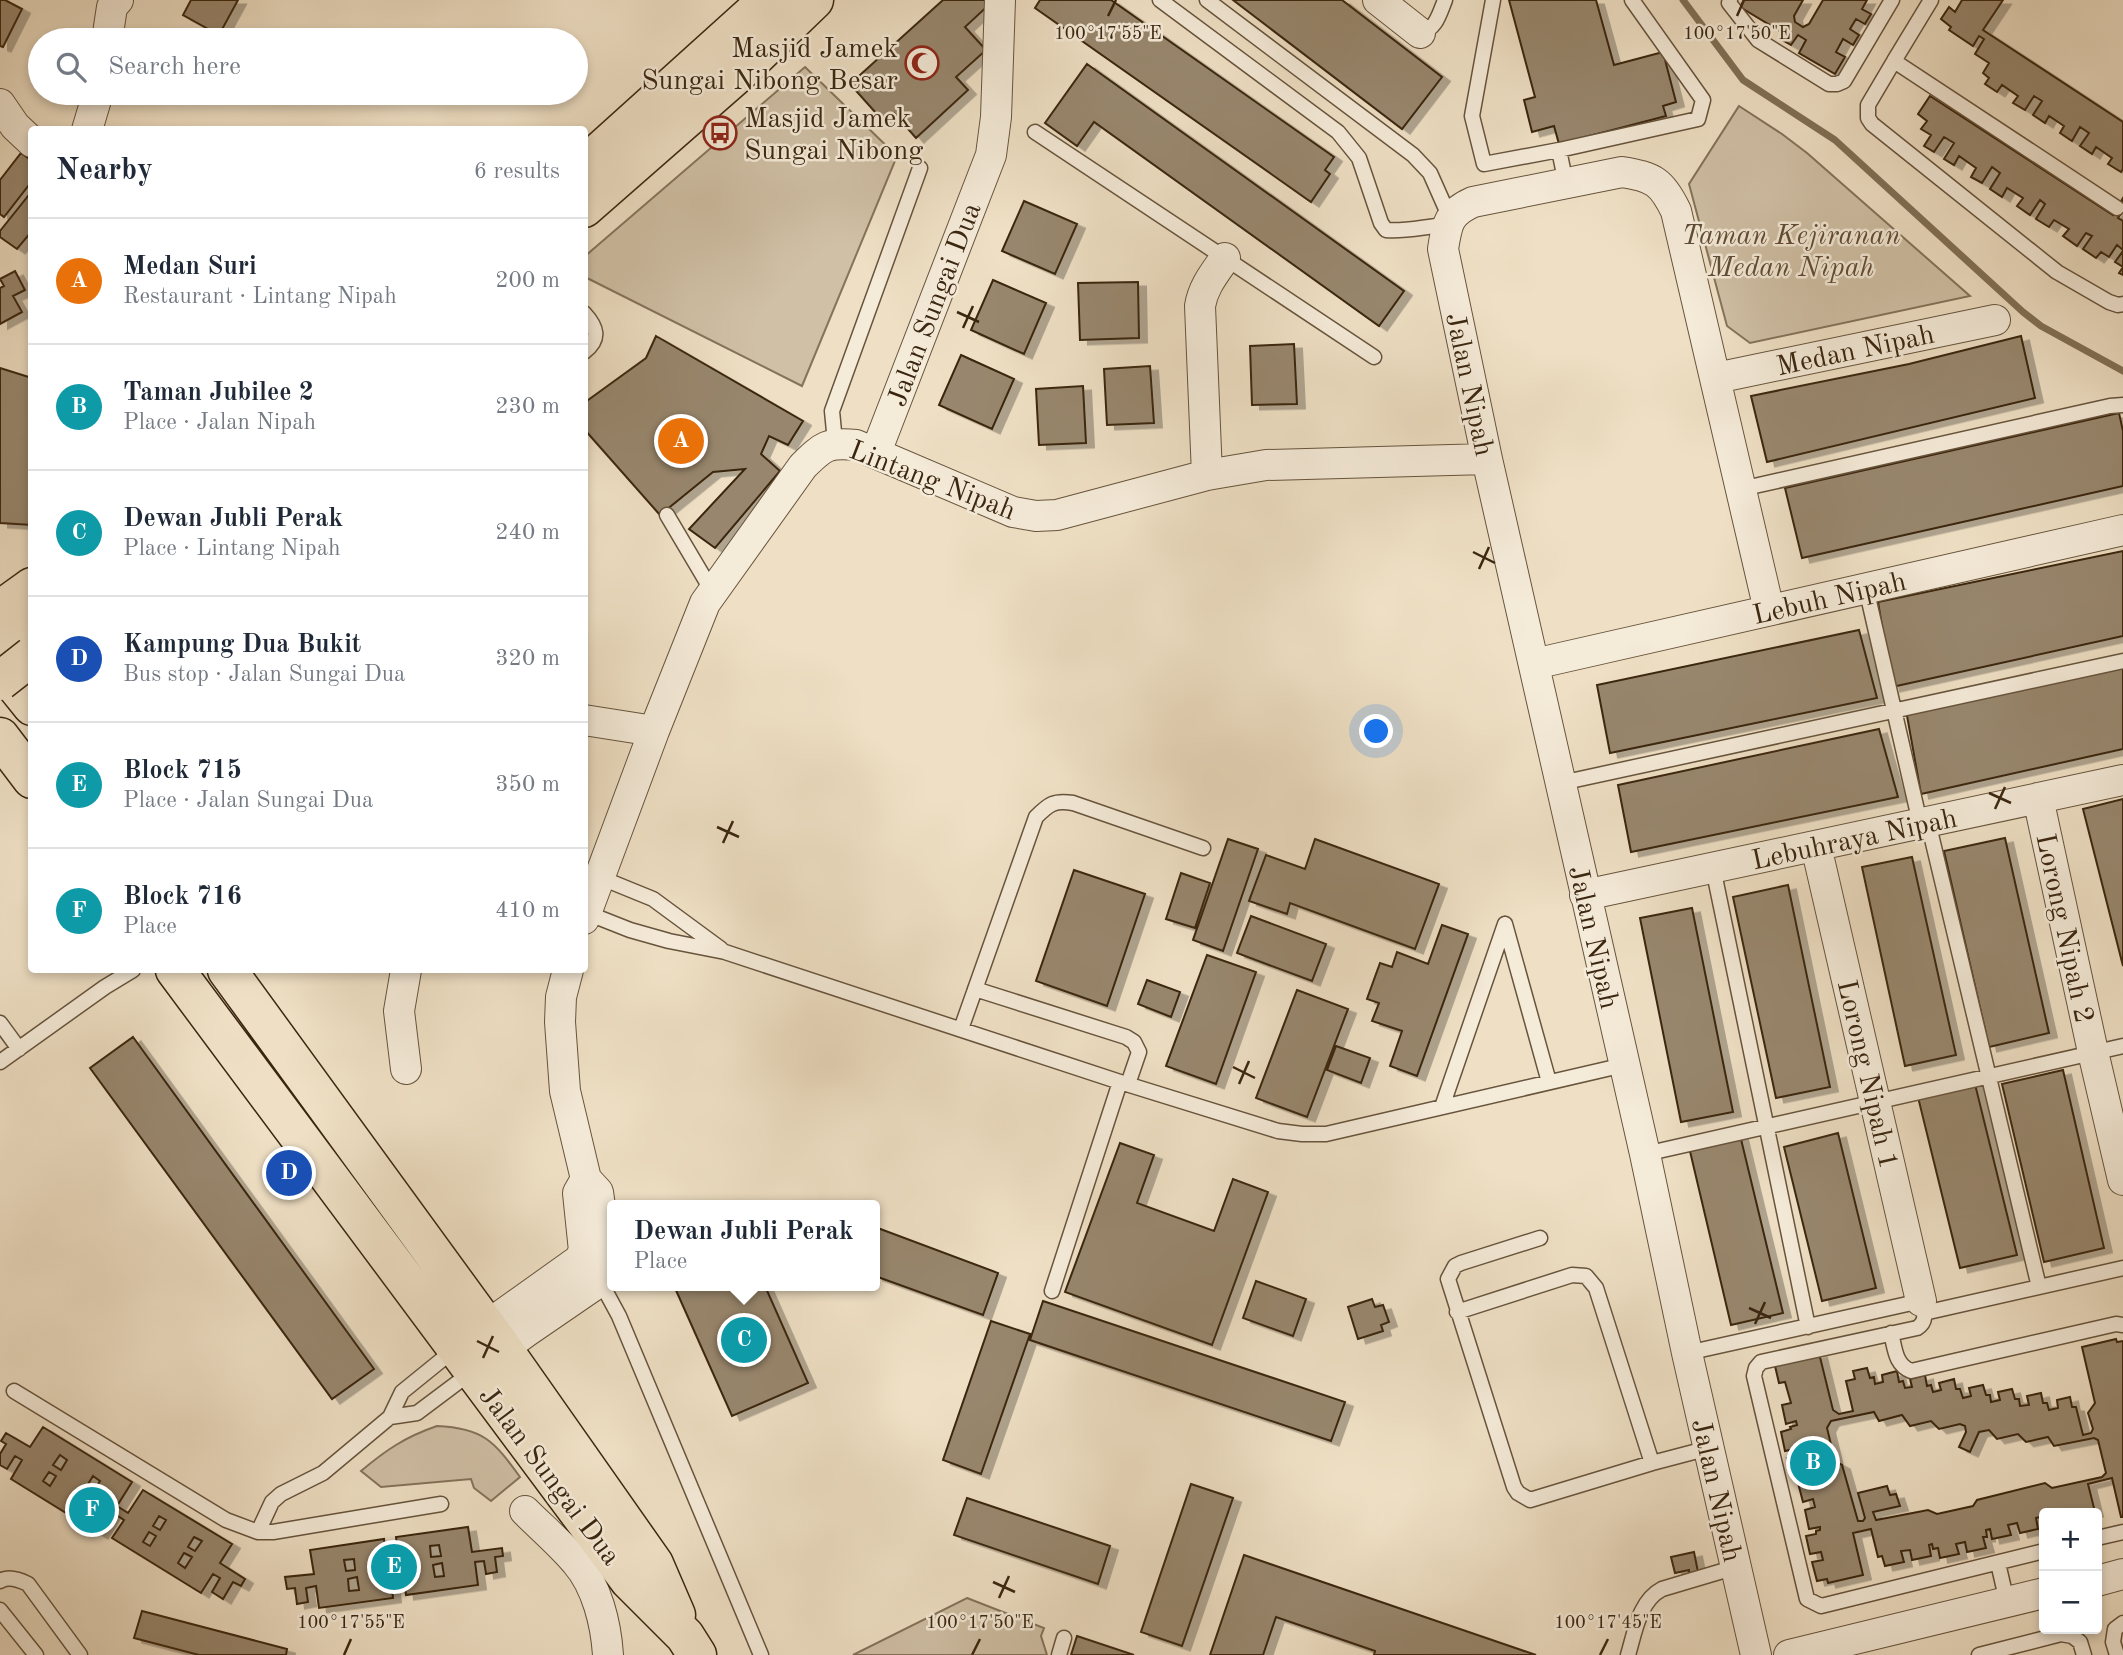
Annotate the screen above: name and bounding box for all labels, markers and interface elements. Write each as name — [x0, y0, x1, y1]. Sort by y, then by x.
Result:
text: 100°17'55"E — [1054, 25, 1162, 43]
text: 100°17'50"E — [1683, 25, 1791, 43]
search box — [28, 28, 588, 105]
place label: Masjid Jamek Sungai Nibong Besar — [641, 36, 898, 96]
mosque icon: Masjid Jamek Sungai Nibong Besar — [903, 44, 941, 82]
icon: search — [52, 48, 90, 86]
text: Search here — [108, 54, 241, 80]
place label: Masjid Jamek Sungai Nibong — [744, 106, 923, 166]
bus stop icon: Masjid Jamek Sungai Nibong — [701, 114, 739, 152]
text: Nearby — [56, 156, 153, 186]
text: 6 results — [474, 160, 560, 183]
street label: Jalan Sungai Dua — [884, 199, 988, 411]
park label: Taman Kejiranan Medan Nipah — [1681, 223, 1901, 283]
text: Medan Suri — [123, 254, 257, 280]
text: A — [70, 269, 88, 292]
text: 200 m — [495, 269, 560, 292]
text: Restaurant · Lintang Nipah — [123, 285, 397, 308]
street label: Jalan Nipah — [1439, 310, 1497, 459]
street label: Medan Nipah — [1774, 322, 1937, 382]
text: Taman Jubilee 2 — [123, 380, 314, 406]
text: B — [71, 395, 87, 418]
text: 230 m — [495, 395, 560, 418]
text: Place · Jalan Nipah — [123, 411, 316, 434]
pin: A — [658, 415, 704, 467]
street label: Lintang Nipah — [845, 437, 1019, 526]
text: Dewan Jubli Perak — [123, 506, 343, 532]
text: C — [71, 521, 87, 544]
text: 240 m — [495, 521, 560, 544]
text: Place · Lintang Nipah — [123, 537, 341, 560]
street label: Lebuh Nipah — [1750, 569, 1909, 631]
text: Kampung Dua Bukit — [123, 632, 361, 658]
text: D — [70, 647, 88, 670]
text: 320 m — [495, 647, 560, 670]
text: Bus stop · Jalan Sungai Dua — [123, 663, 405, 686]
your location — [1359, 714, 1393, 748]
text: Block 715 — [123, 758, 242, 784]
text: E — [71, 773, 87, 796]
text: 350 m — [495, 773, 560, 796]
text: Place · Jalan Sungai Dua — [123, 789, 373, 812]
street label: Lebuhraya Nipah — [1749, 805, 1960, 876]
street label: Lorong Nipah 2 — [2029, 831, 2097, 1026]
street label: Jalan Nipah — [1562, 863, 1622, 1012]
text: Block 716 — [123, 884, 242, 910]
text: F — [71, 899, 87, 922]
text: 410 m — [495, 899, 560, 922]
text: Place — [123, 915, 177, 938]
street label: Lorong Nipah 1 — [1831, 978, 1901, 1172]
pin: D — [266, 1147, 312, 1199]
popup — [607, 1200, 880, 1291]
text: Dewan Jubli Perak — [633, 1219, 854, 1245]
text: Place — [633, 1250, 687, 1273]
pin: C — [721, 1314, 767, 1366]
street label: Jalan Sungai Dua — [473, 1382, 625, 1572]
street label: Jalan Nipah — [1685, 1416, 1745, 1565]
pin: B — [1790, 1437, 1836, 1489]
pin: F — [69, 1484, 115, 1536]
map controls — [2039, 1508, 2102, 1634]
button: + — [2039, 1508, 2102, 1571]
pin: E — [371, 1541, 417, 1593]
button: − — [2039, 1571, 2102, 1634]
text: 100°17'55"E — [297, 1614, 405, 1632]
text: 100°17'50"E — [926, 1614, 1034, 1632]
text: 100°17'45"E — [1554, 1614, 1662, 1632]

